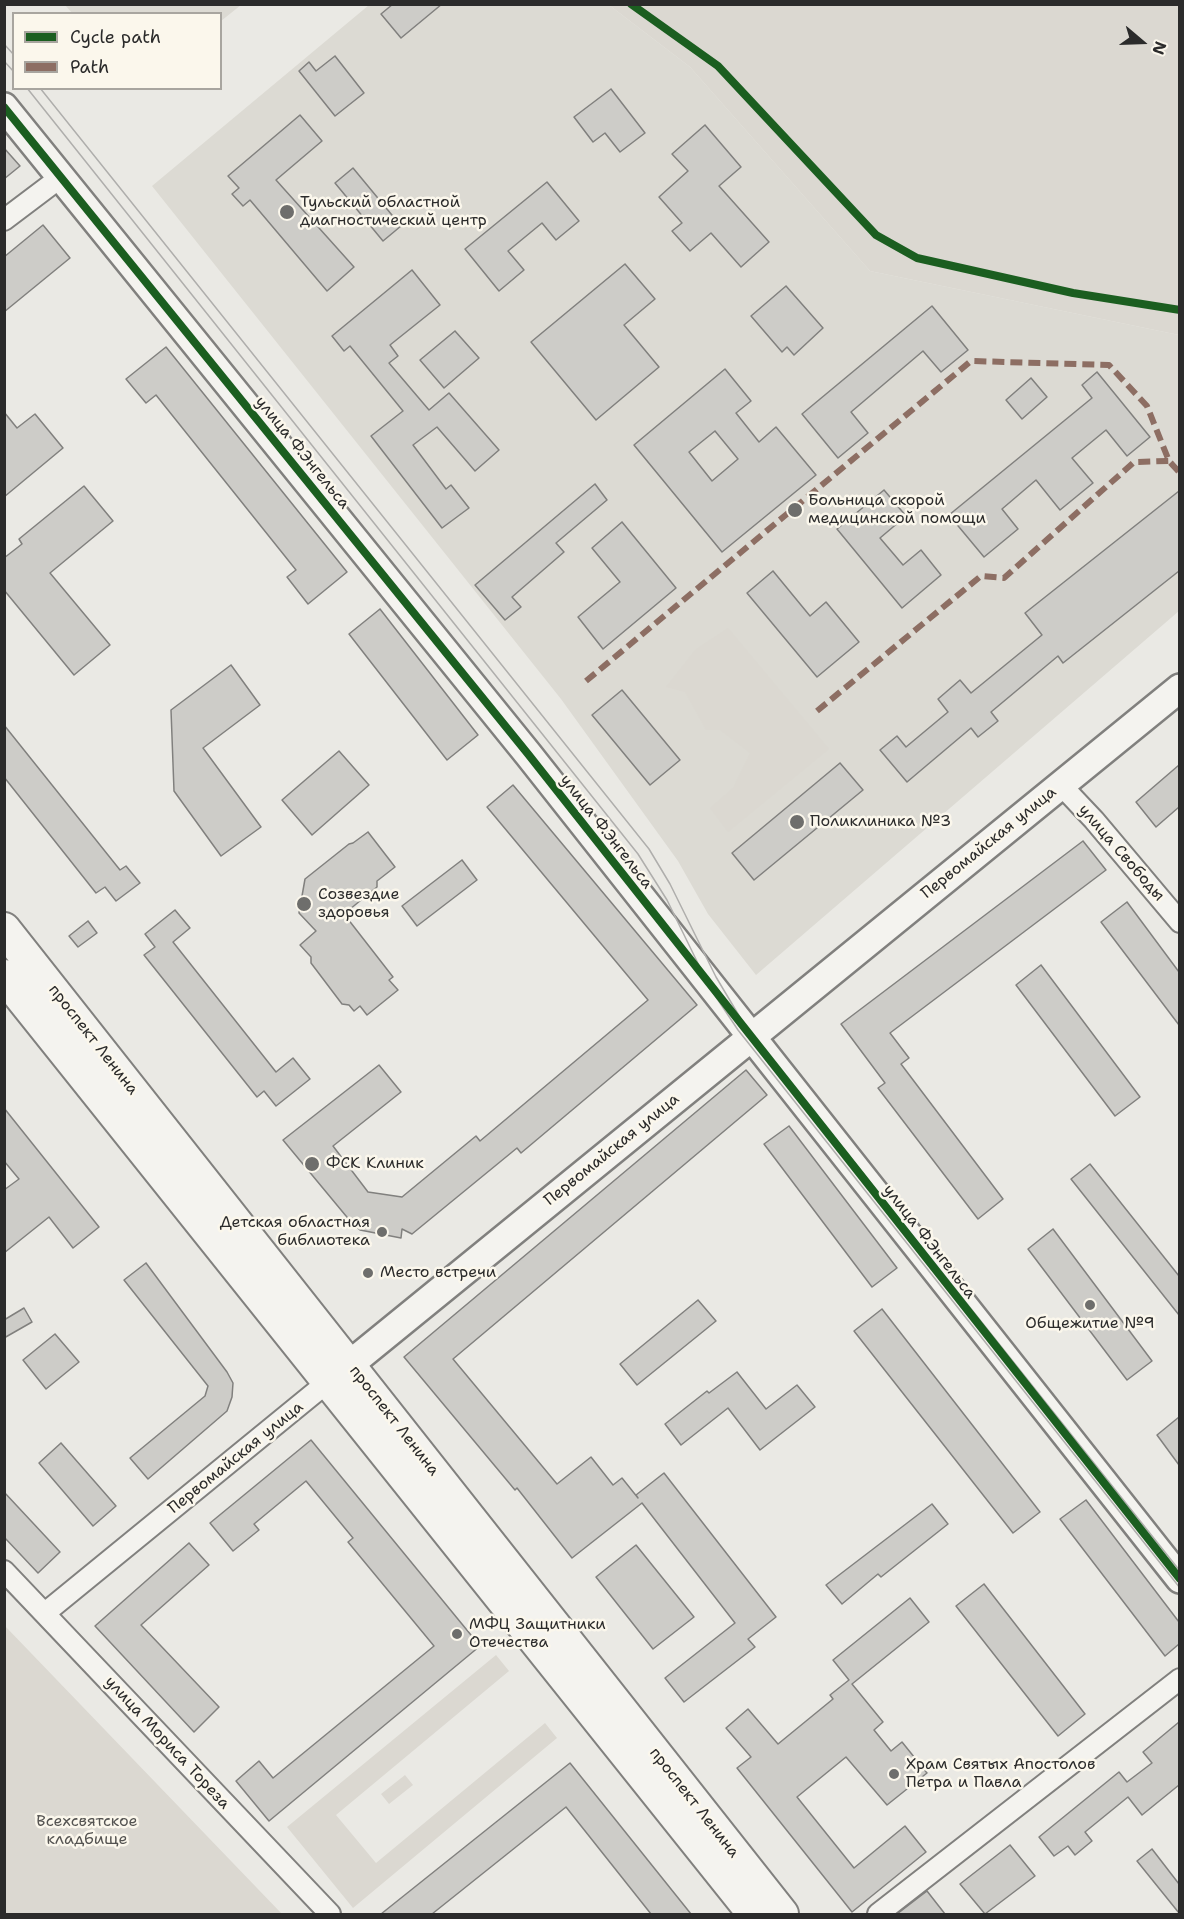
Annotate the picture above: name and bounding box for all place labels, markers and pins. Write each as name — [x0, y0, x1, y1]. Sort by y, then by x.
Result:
place label: Тульский областной диагностический центр — [300, 193, 487, 231]
marker: Тульский областной диагностический центр — [278, 203, 296, 221]
place label: Больница скорой медицинской помощи — [808, 491, 986, 529]
marker: Больница скорой медицинской помощи — [786, 501, 804, 519]
place label: Поликлиника №3 — [810, 812, 951, 832]
marker: Поликлиника №3 — [788, 813, 806, 831]
place label: Созвездие здоровья — [318, 885, 399, 923]
marker: Созвездие здоровья — [295, 895, 313, 913]
place label: ФСК Клиник — [326, 1154, 424, 1174]
marker: ФСК Клиник — [303, 1155, 321, 1173]
place label: Детская областная библиотека — [220, 1213, 370, 1251]
marker: Детская областная библиотека — [375, 1225, 389, 1239]
place label: Место встречи — [380, 1263, 496, 1283]
marker: Место встречи — [361, 1266, 375, 1280]
marker: Общежитие №9 — [1083, 1298, 1097, 1312]
place label: Общежитие №9 — [1025, 1314, 1155, 1334]
place label: МФЦ Защитники Отечества — [469, 1615, 606, 1653]
marker: МФЦ Защитники Отечества — [450, 1627, 464, 1641]
place label: Храм Святых Апостолов Петра и Павла — [906, 1755, 1095, 1793]
marker: Храм Святых Апостолов Петра и Павла — [887, 1767, 901, 1781]

